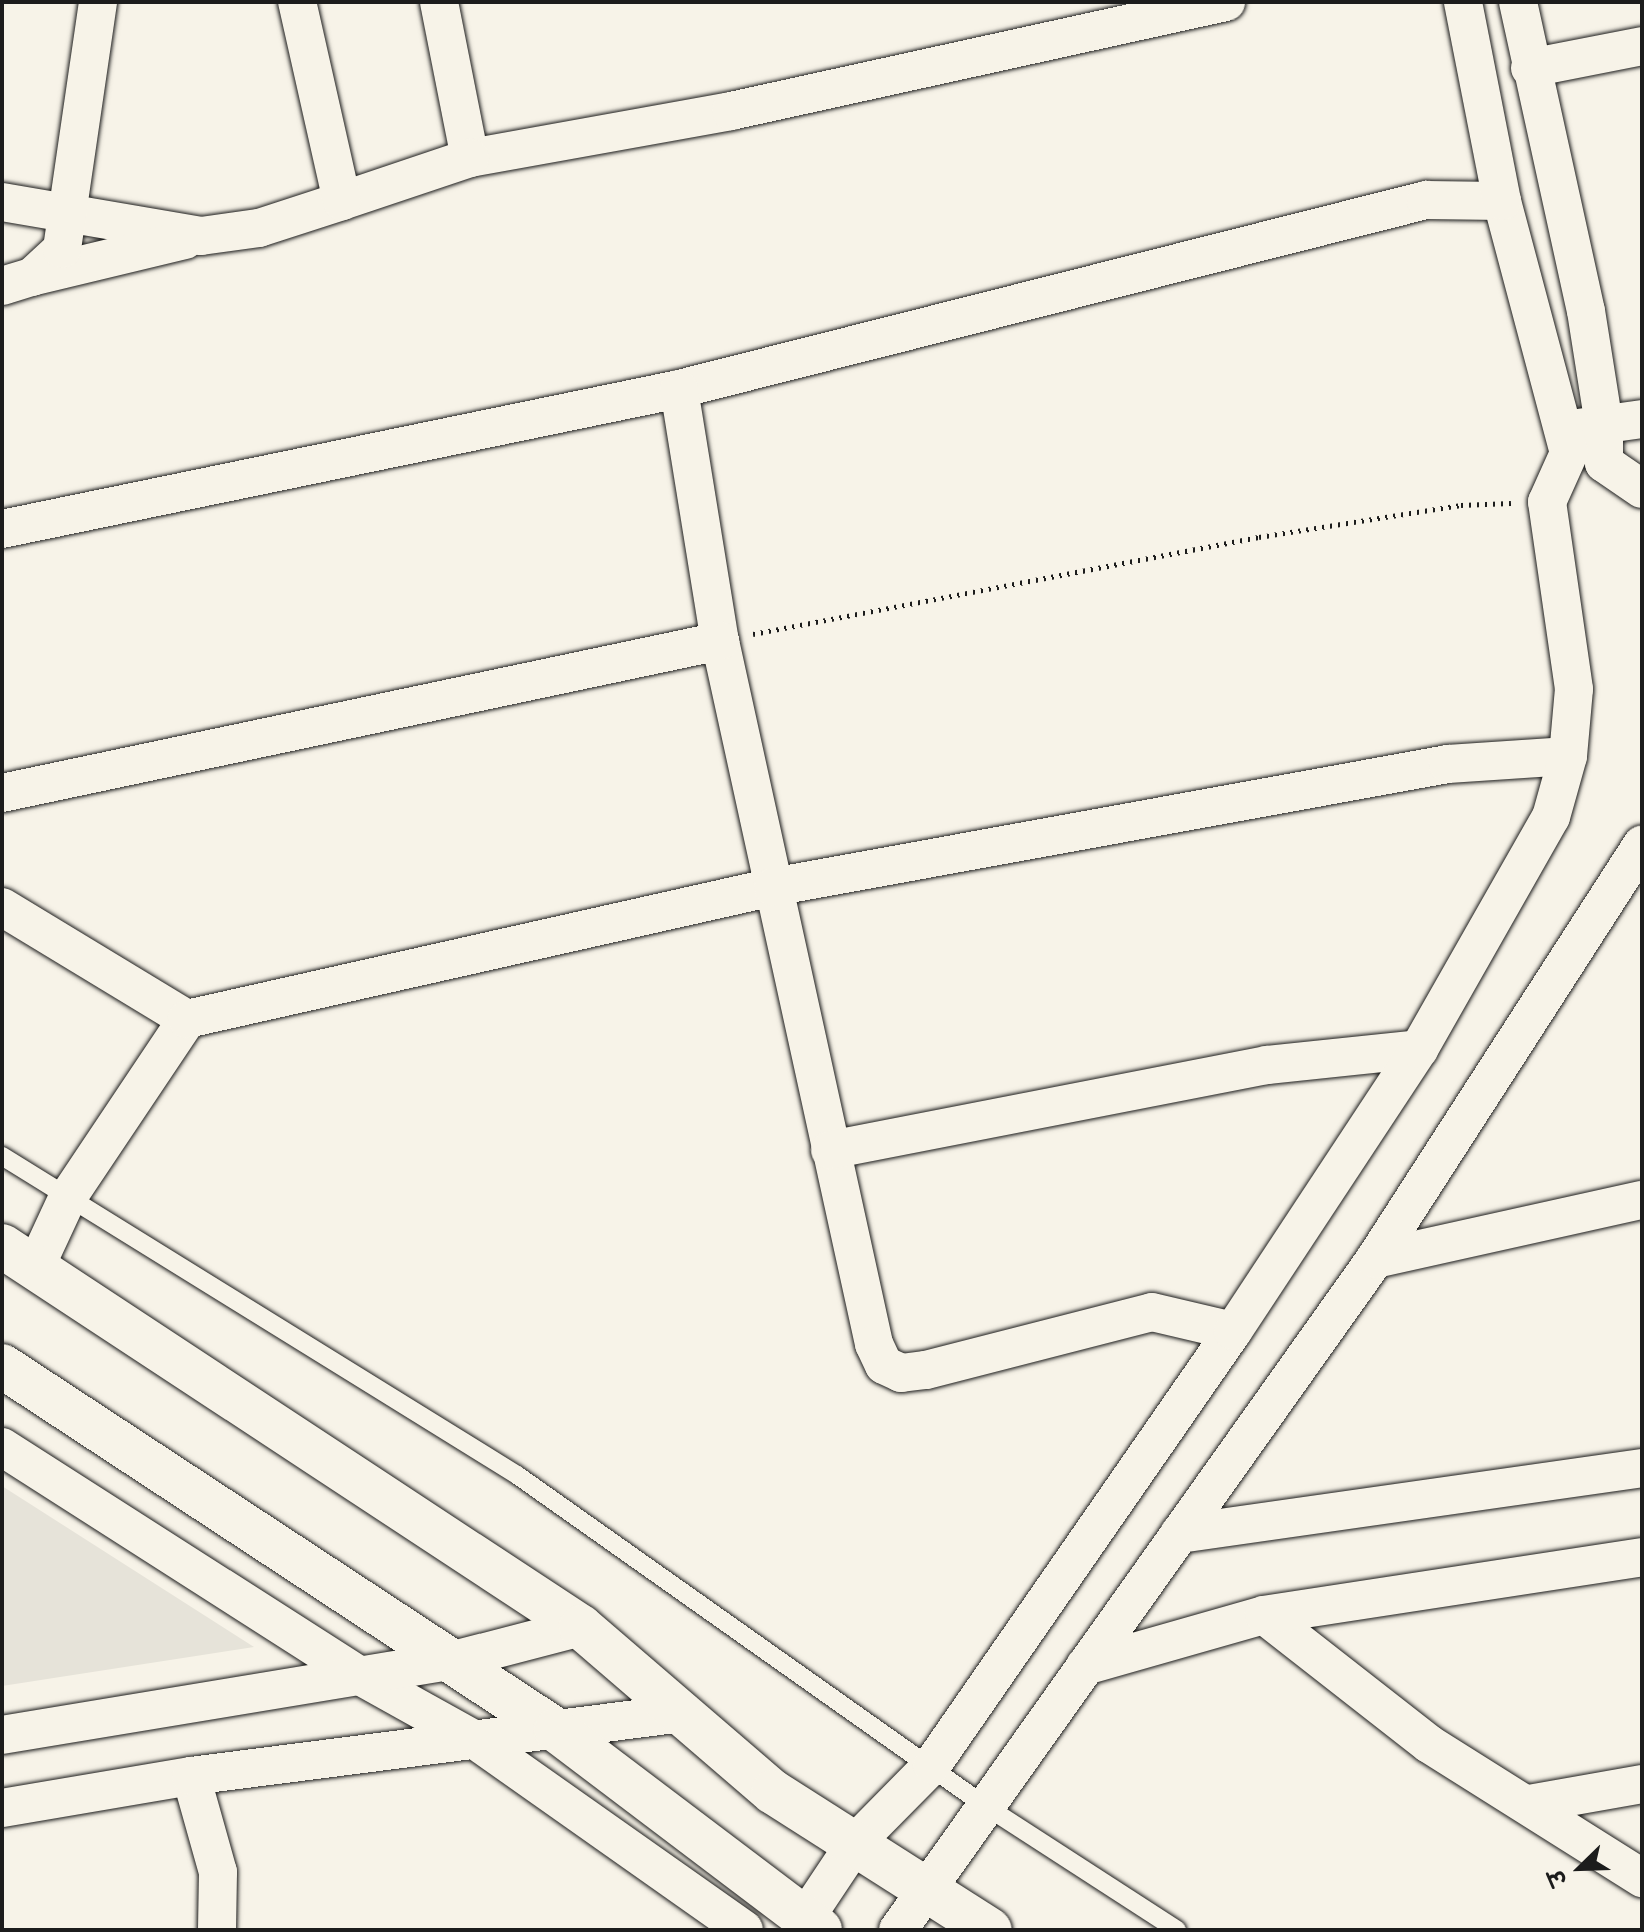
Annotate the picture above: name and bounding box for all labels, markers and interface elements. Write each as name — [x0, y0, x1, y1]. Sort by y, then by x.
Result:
north arrow — [1540, 1828, 1620, 1908]
text: उ — [1542, 1865, 1574, 1890]

